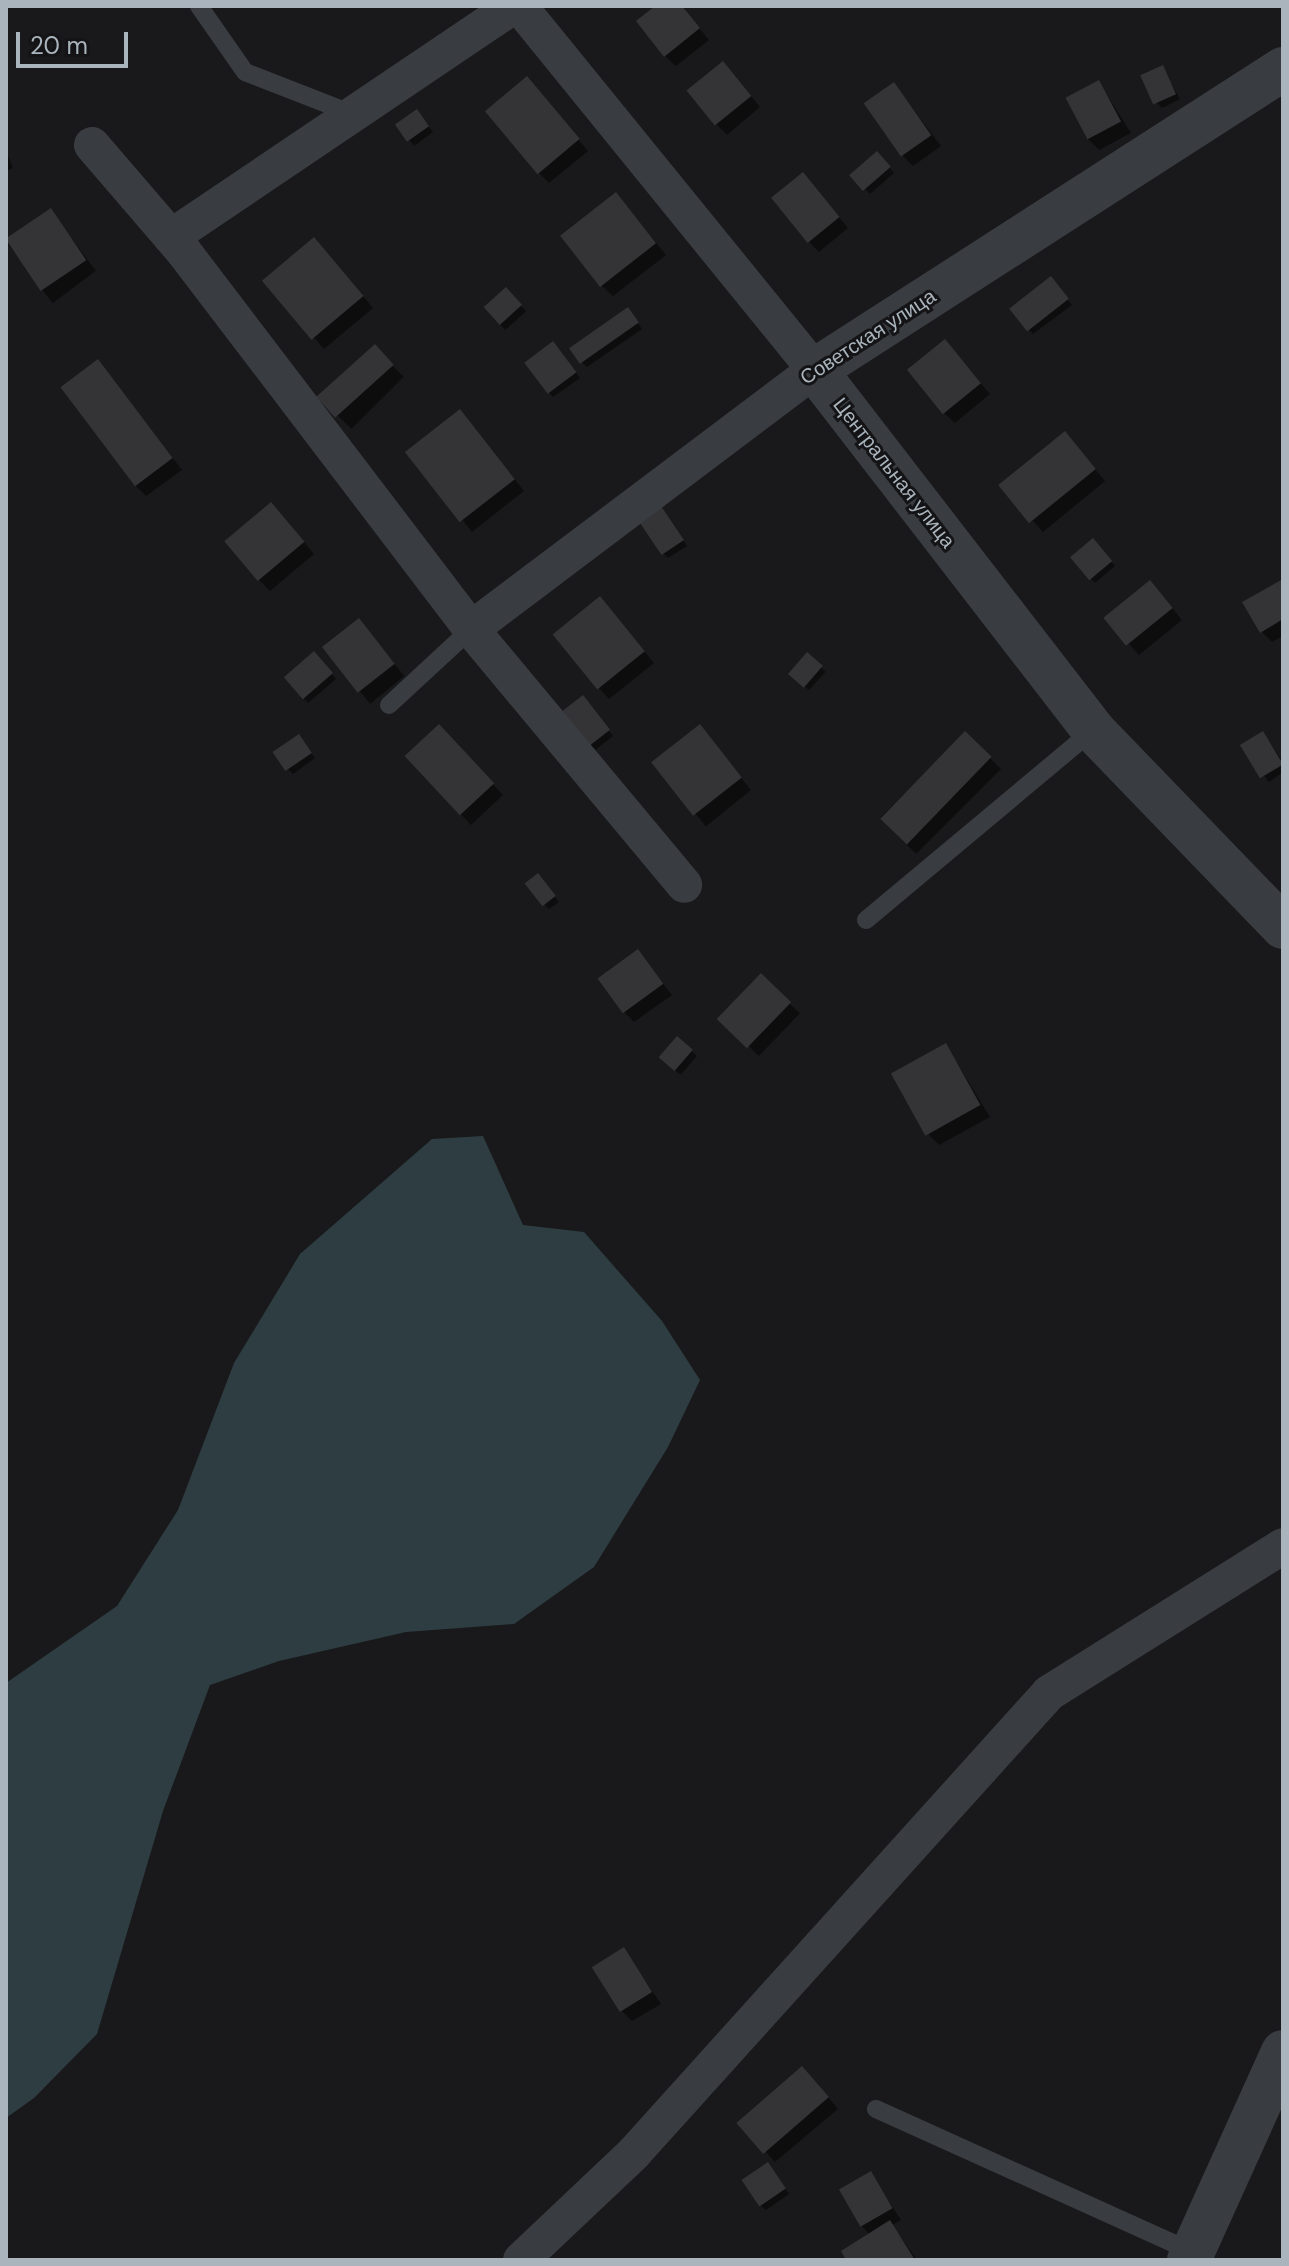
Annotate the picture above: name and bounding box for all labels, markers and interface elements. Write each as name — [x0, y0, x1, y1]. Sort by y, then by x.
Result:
scale bar — [20, 16, 132, 66]
text: 20 m — [30, 30, 88, 61]
street label: Советская улица — [796, 284, 940, 390]
street label: Центральная улица — [828, 393, 960, 553]

